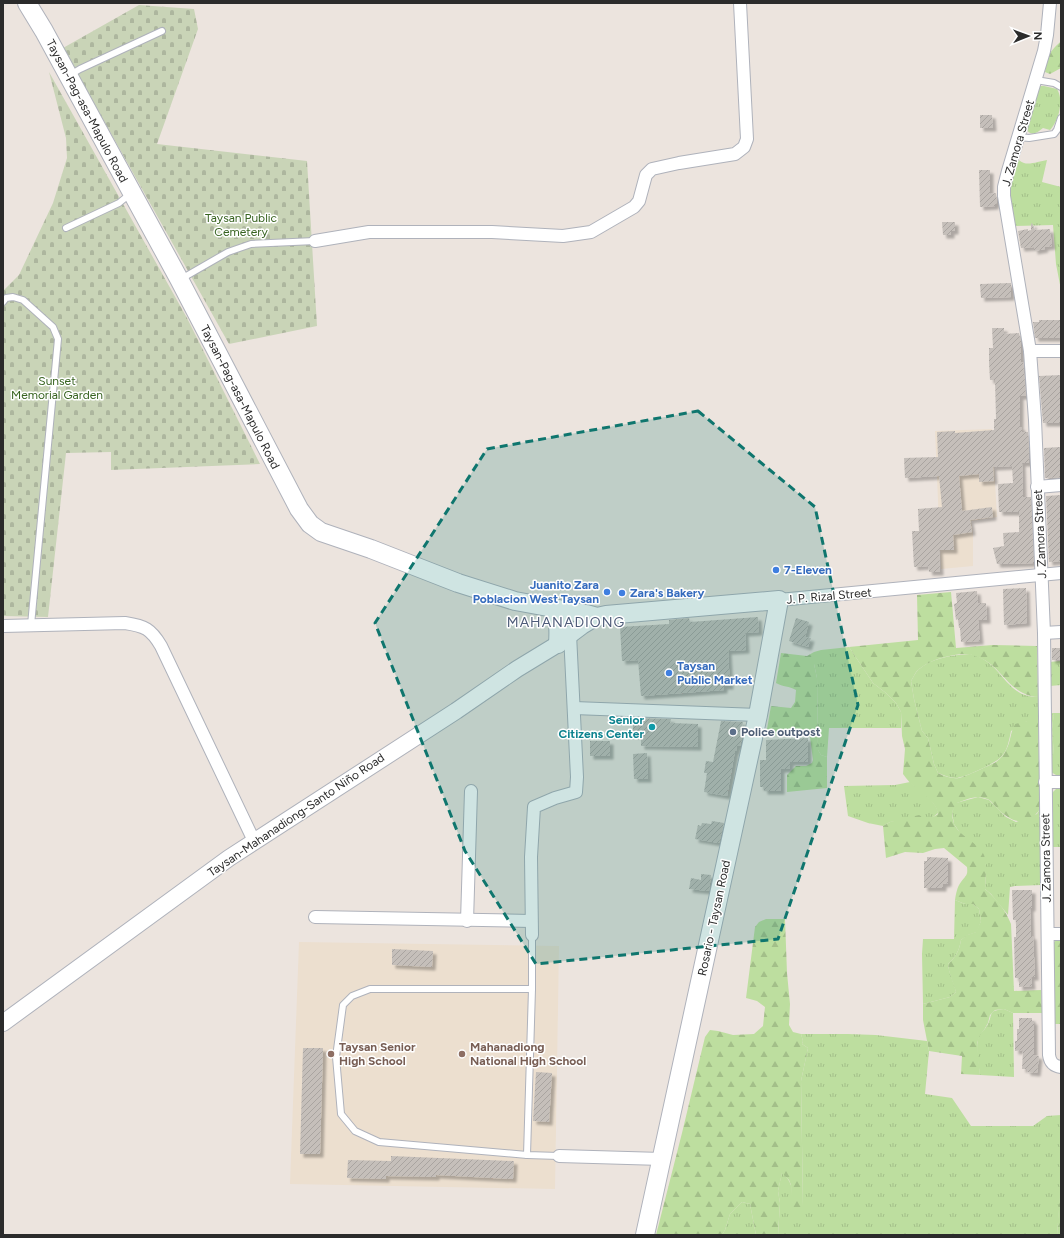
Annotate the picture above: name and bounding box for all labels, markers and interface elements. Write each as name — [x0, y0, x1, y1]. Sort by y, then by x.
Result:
north arrow — [1008, 16, 1048, 56]
text: N — [1031, 31, 1044, 40]
street label: Taysan-Pag-asa-Mapulo Road — [43, 37, 131, 185]
street label: J. Zamora Street — [999, 98, 1037, 188]
park label: Taysan Public Cemetery — [205, 211, 278, 239]
street label: Taysan-Pag-asa-Mapulo Road — [198, 323, 282, 471]
park label: Sunset Memorial Garden — [11, 374, 103, 402]
street label: J. Zamora Street — [1031, 489, 1049, 579]
place label: 7-Eleven — [784, 563, 832, 577]
marker: 7-Eleven — [771, 565, 781, 575]
place label: Juanito Zara Poblacion West Taysan — [473, 578, 599, 606]
street label: J. P. Rizal Street — [786, 585, 873, 607]
place label: Zara's Bakery — [630, 586, 704, 600]
marker: Juanito Zara Poblacion West Taysan — [602, 587, 612, 597]
marker: Zara's Bakery — [617, 588, 627, 598]
district label: MAHANADIONG — [507, 614, 625, 631]
place label: Taysan Public Market — [677, 659, 753, 687]
marker: Taysan Public Market — [664, 668, 674, 678]
place label: Senior Citizens Center — [558, 713, 644, 741]
marker: Senior Citizens Center — [647, 722, 657, 732]
place label: Police outpost — [741, 725, 821, 739]
marker: Police outpost — [728, 727, 738, 737]
street label: Taysan-Mahanadiong-Santo Niño Road — [205, 750, 387, 880]
street label: J. Zamora Street — [1038, 813, 1054, 903]
street label: Rosario - Taysan Road — [695, 859, 733, 977]
place label: Taysan Senior High School — [339, 1040, 416, 1068]
place label: Mahanadiong National High School — [470, 1040, 586, 1068]
marker: Taysan Senior High School — [326, 1049, 336, 1059]
marker: Mahanadiong National High School — [457, 1049, 467, 1059]

